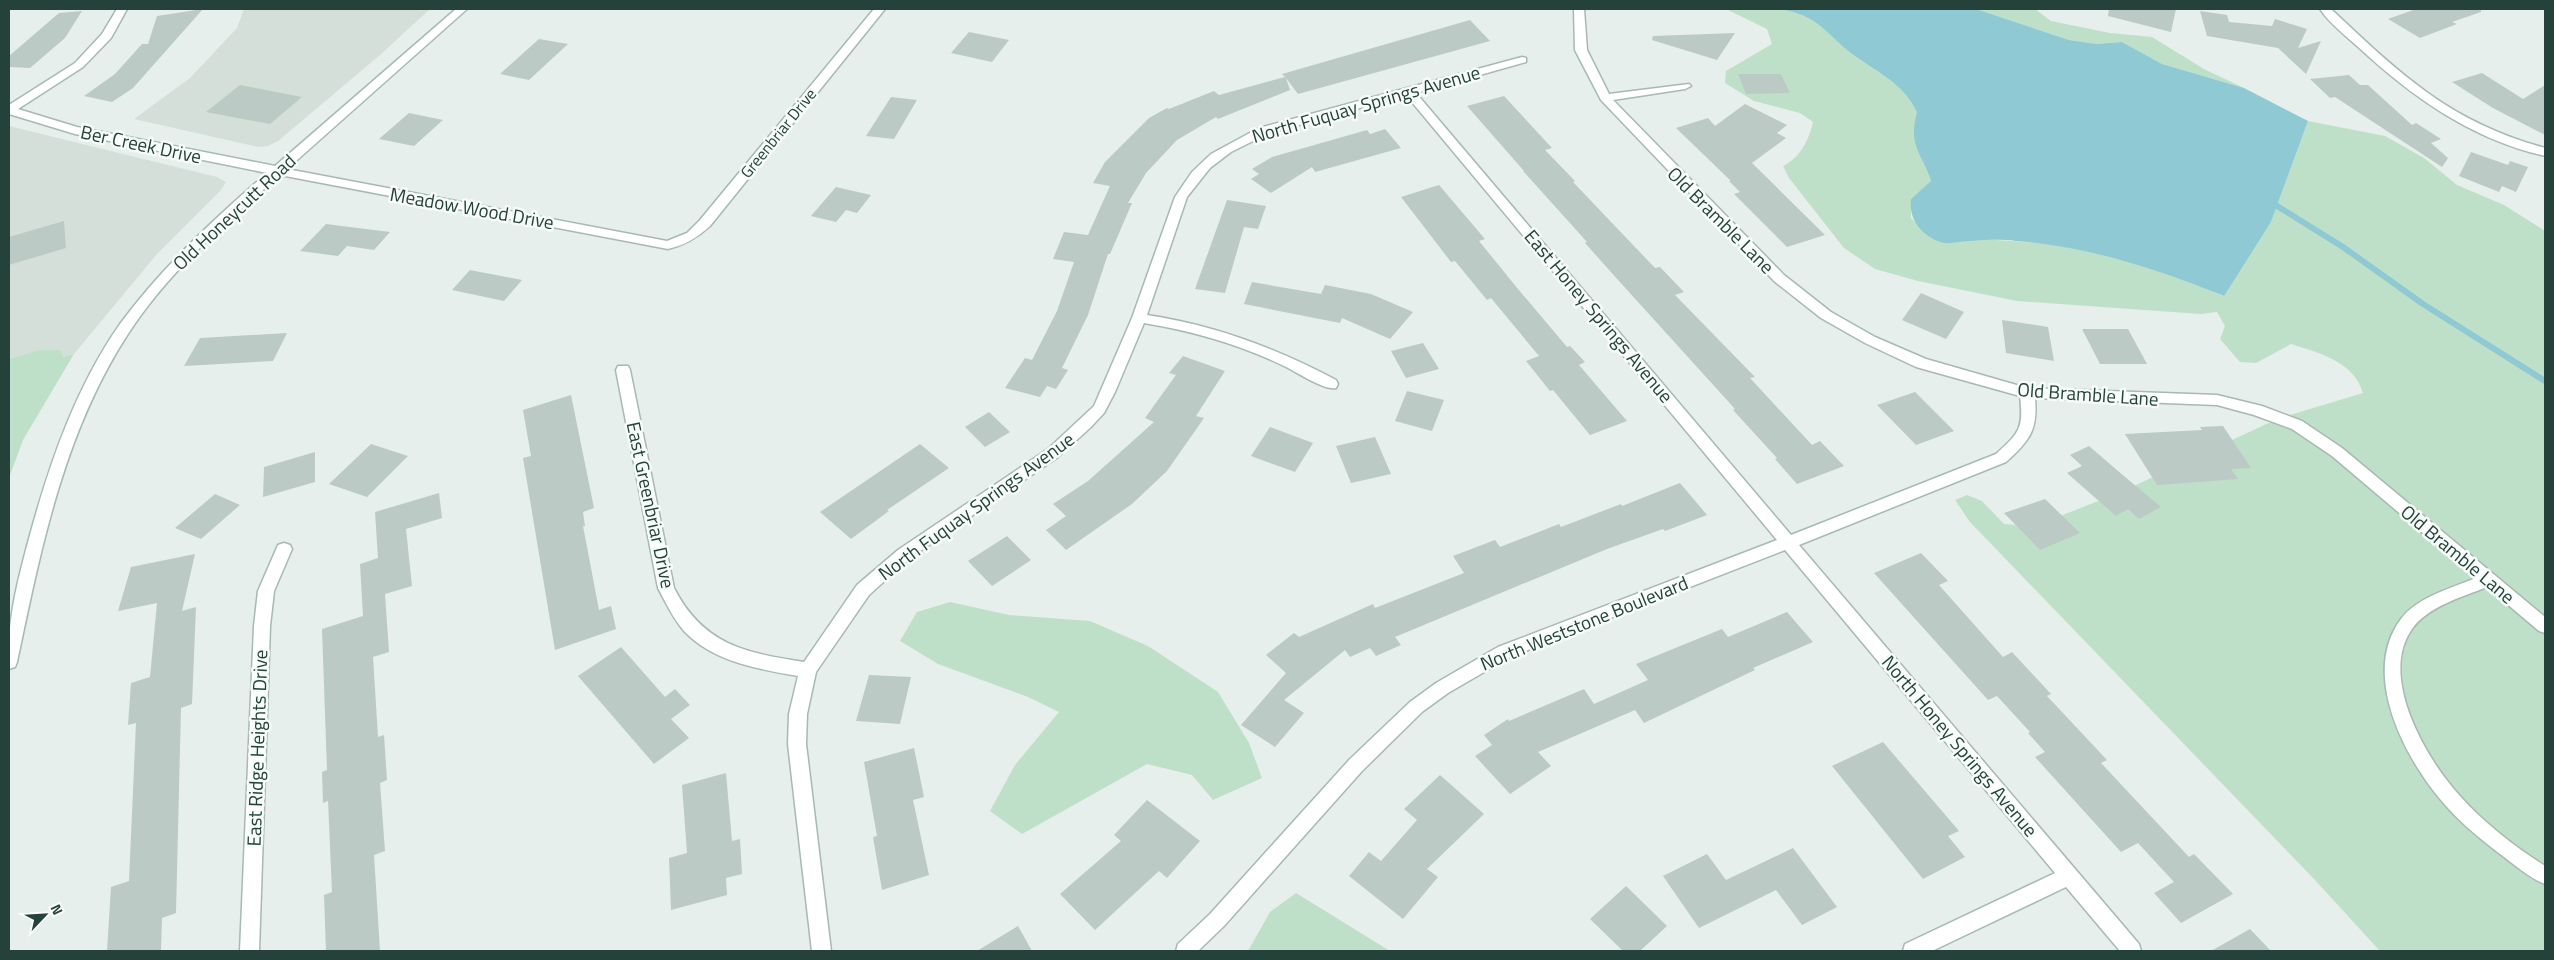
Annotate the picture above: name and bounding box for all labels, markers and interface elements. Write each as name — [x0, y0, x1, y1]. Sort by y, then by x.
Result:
street label: North Fuquay Springs Avenue — [1248, 57, 1484, 150]
street label: Greenbriar Drive — [734, 83, 822, 183]
street label: Ber Creek Drive — [78, 117, 204, 170]
street label: Old Honeycutt Road — [165, 147, 302, 277]
street label: Old Bramble Lane — [1661, 159, 1782, 280]
street label: Meadow Wood Drive — [388, 179, 556, 236]
street label: East Honey Springs Avenue — [1518, 223, 1681, 409]
street label: Old Bramble Lane — [2016, 374, 2160, 413]
street label: East Greenbriar Drive — [620, 419, 683, 591]
street label: North Fuquay Springs Avenue — [872, 424, 1080, 587]
street label: Old Bramble Lane — [2395, 497, 2522, 610]
street label: North Weststone Boulevard — [1475, 568, 1692, 678]
street label: North Honey Springs Avenue — [1875, 648, 2045, 843]
street label: East Ridge Heights Drive — [239, 649, 274, 847]
north arrow — [20, 890, 70, 940]
text: N — [46, 900, 69, 918]

